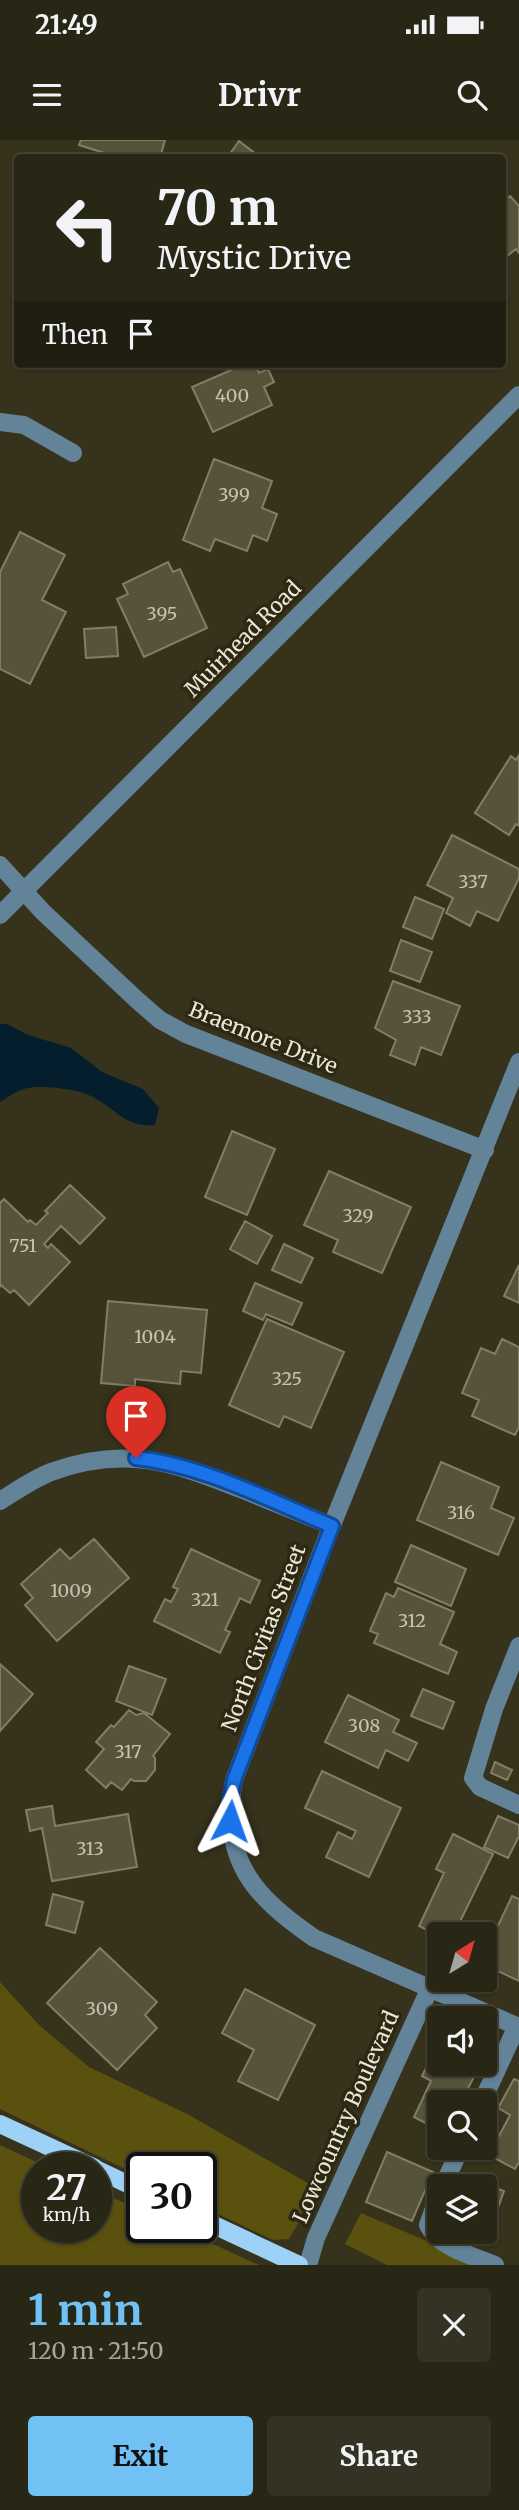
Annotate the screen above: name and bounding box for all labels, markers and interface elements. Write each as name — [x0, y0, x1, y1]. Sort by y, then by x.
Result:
text: 21:49 — [35, 8, 98, 41]
text: Drivr — [218, 75, 301, 115]
icon: menu — [28, 76, 66, 114]
icon: search — [453, 76, 491, 114]
text: 70 m — [157, 177, 278, 238]
icon: left — [42, 182, 133, 273]
text: Mystic Drive — [157, 238, 351, 278]
icon: arrive — [122, 315, 160, 353]
text: Then — [42, 318, 108, 351]
house number: 400 — [215, 384, 249, 407]
house number: 399 — [218, 483, 250, 506]
street label: Muirhead Road — [179, 574, 307, 703]
house number: 395 — [147, 602, 177, 625]
house number: 337 — [458, 870, 488, 893]
street label: Braemore Drive — [185, 995, 341, 1080]
house number: 333 — [402, 1005, 432, 1028]
house number: 329 — [343, 1204, 373, 1227]
house number: 751 — [9, 1234, 37, 1257]
house number: 1004 — [134, 1325, 176, 1348]
house number: 325 — [272, 1367, 302, 1390]
pin — [106, 1386, 166, 1458]
icon: arrive — [117, 1397, 155, 1435]
house number: 316 — [447, 1501, 475, 1524]
street label: North Civitas Street — [215, 1541, 312, 1735]
house number: 1009 — [50, 1579, 92, 1602]
house number: 321 — [191, 1588, 219, 1611]
house number: 312 — [398, 1609, 426, 1632]
house number: 308 — [348, 1714, 380, 1737]
house number: 317 — [115, 1740, 141, 1763]
position arrow — [193, 1784, 267, 1858]
house number: 313 — [76, 1837, 104, 1860]
north arrow — [427, 1922, 497, 1992]
map controls — [427, 1922, 497, 2244]
house number: 309 — [86, 1997, 118, 2020]
street label: Lowcountry Boulevard — [286, 2006, 405, 2227]
button: sound — [427, 2006, 497, 2076]
button: search — [427, 2090, 497, 2160]
speed limit sign: 30 — [126, 2152, 217, 2243]
text: 27 — [46, 2166, 87, 2210]
button: layers — [427, 2174, 497, 2244]
text: km/h — [43, 2203, 90, 2226]
text: 1 min — [28, 2284, 142, 2336]
button: close — [417, 2288, 491, 2362]
text: 120 m · 21:50 — [28, 2336, 164, 2365]
button: Exit — [28, 2416, 253, 2496]
button: Share — [267, 2416, 491, 2496]

